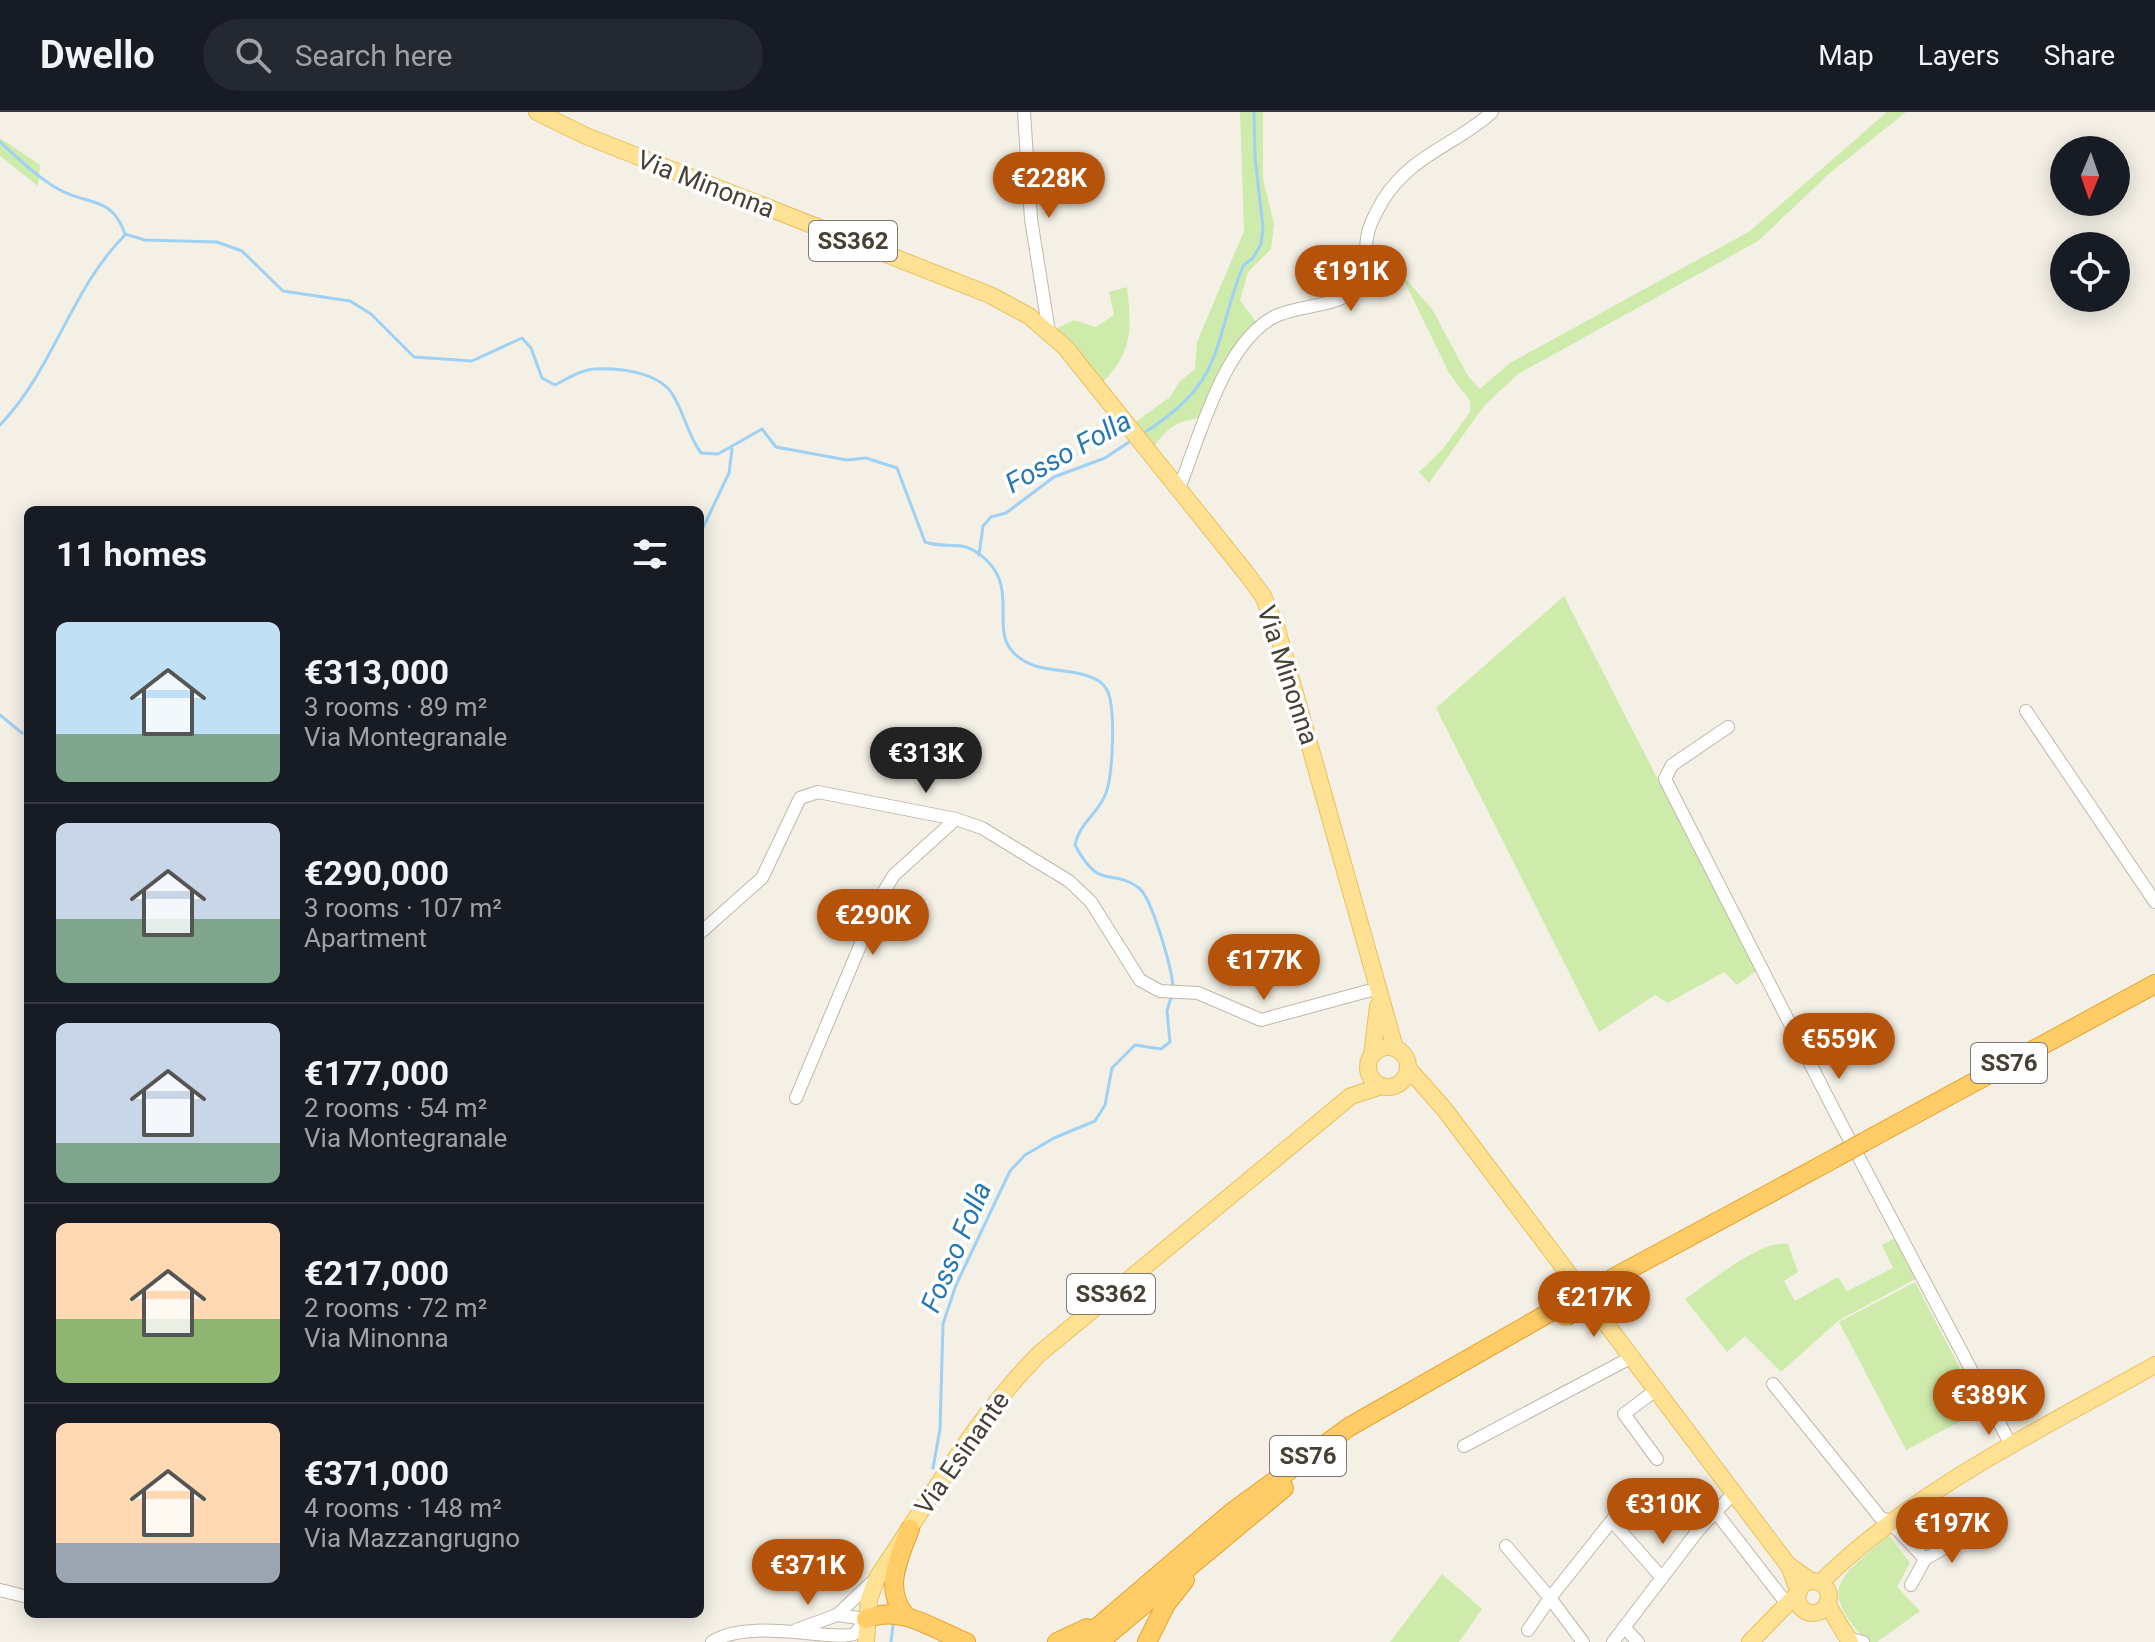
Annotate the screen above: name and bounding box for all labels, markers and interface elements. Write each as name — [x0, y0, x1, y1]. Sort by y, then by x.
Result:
search box — [203, 19, 763, 91]
text: Dwello — [40, 33, 155, 77]
icon: search — [231, 33, 275, 77]
text: Search here — [295, 38, 453, 73]
text: Map — [1818, 39, 1874, 72]
text: Layers — [1918, 39, 2000, 72]
text: Share — [2044, 39, 2115, 72]
north arrow — [2050, 136, 2130, 216]
map controls — [2050, 136, 2130, 312]
street label: Via Minonna — [633, 144, 779, 224]
pin: €228K — [993, 152, 1105, 220]
text: €228K — [1011, 163, 1087, 193]
road number: SS362 — [809, 221, 897, 261]
button: locate — [2050, 232, 2130, 312]
pin: €191K — [1295, 245, 1407, 313]
text: €191K — [1313, 256, 1389, 286]
water label: Fosso Folla — [999, 404, 1137, 500]
icon: filters — [628, 532, 672, 576]
text: 11 homes — [56, 534, 207, 574]
street label: Via Minonna — [1251, 602, 1325, 748]
text: €313,000 — [304, 652, 449, 692]
icon: home — [120, 654, 216, 750]
text: 3 rooms · 89 m² — [304, 692, 487, 722]
text: Via Montegranale — [304, 722, 507, 752]
pin: €313K — [870, 727, 982, 795]
text: €313K — [888, 738, 964, 768]
text: €290,000 — [304, 853, 449, 893]
icon: home — [120, 855, 216, 951]
pin: €290K — [817, 889, 929, 957]
text: 3 rooms · 107 m² — [304, 893, 502, 923]
text: €290K — [835, 900, 911, 930]
text: Apartment — [304, 923, 427, 953]
pin: €177K — [1208, 934, 1320, 1002]
text: €177K — [1226, 945, 1302, 975]
pin: €559K — [1783, 1013, 1895, 1081]
text: €559K — [1801, 1024, 1877, 1054]
road number: SS76 — [1971, 1043, 2047, 1083]
text: €177,000 — [304, 1053, 449, 1093]
icon: home — [120, 1055, 216, 1151]
text: 2 rooms · 54 m² — [304, 1093, 487, 1123]
text: Via Montegranale — [304, 1123, 507, 1153]
water label: Fosso Folla — [914, 1177, 998, 1317]
text: €217,000 — [304, 1253, 449, 1293]
icon: home — [120, 1255, 216, 1351]
pin: €217K — [1538, 1271, 1650, 1339]
road number: SS362 — [1067, 1274, 1155, 1314]
text: €217K — [1556, 1282, 1632, 1312]
text: 2 rooms · 72 m² — [304, 1293, 487, 1323]
text: Via Minonna — [304, 1323, 449, 1353]
pin: €389K — [1933, 1369, 2045, 1437]
text: €389K — [1951, 1380, 2027, 1410]
street label: Via Esinante — [909, 1386, 1015, 1520]
road number: SS76 — [1270, 1436, 1346, 1476]
text: €371,000 — [304, 1453, 449, 1493]
icon: home — [120, 1455, 216, 1551]
pin: €310K — [1607, 1478, 1719, 1546]
text: €310K — [1625, 1489, 1701, 1519]
text: 4 rooms · 148 m² — [304, 1493, 502, 1523]
pin: €197K — [1896, 1497, 2008, 1565]
text: €197K — [1914, 1508, 1990, 1538]
text: Via Mazzangrugno — [304, 1523, 520, 1553]
pin: €371K — [752, 1539, 864, 1607]
text: €371K — [770, 1550, 846, 1580]

